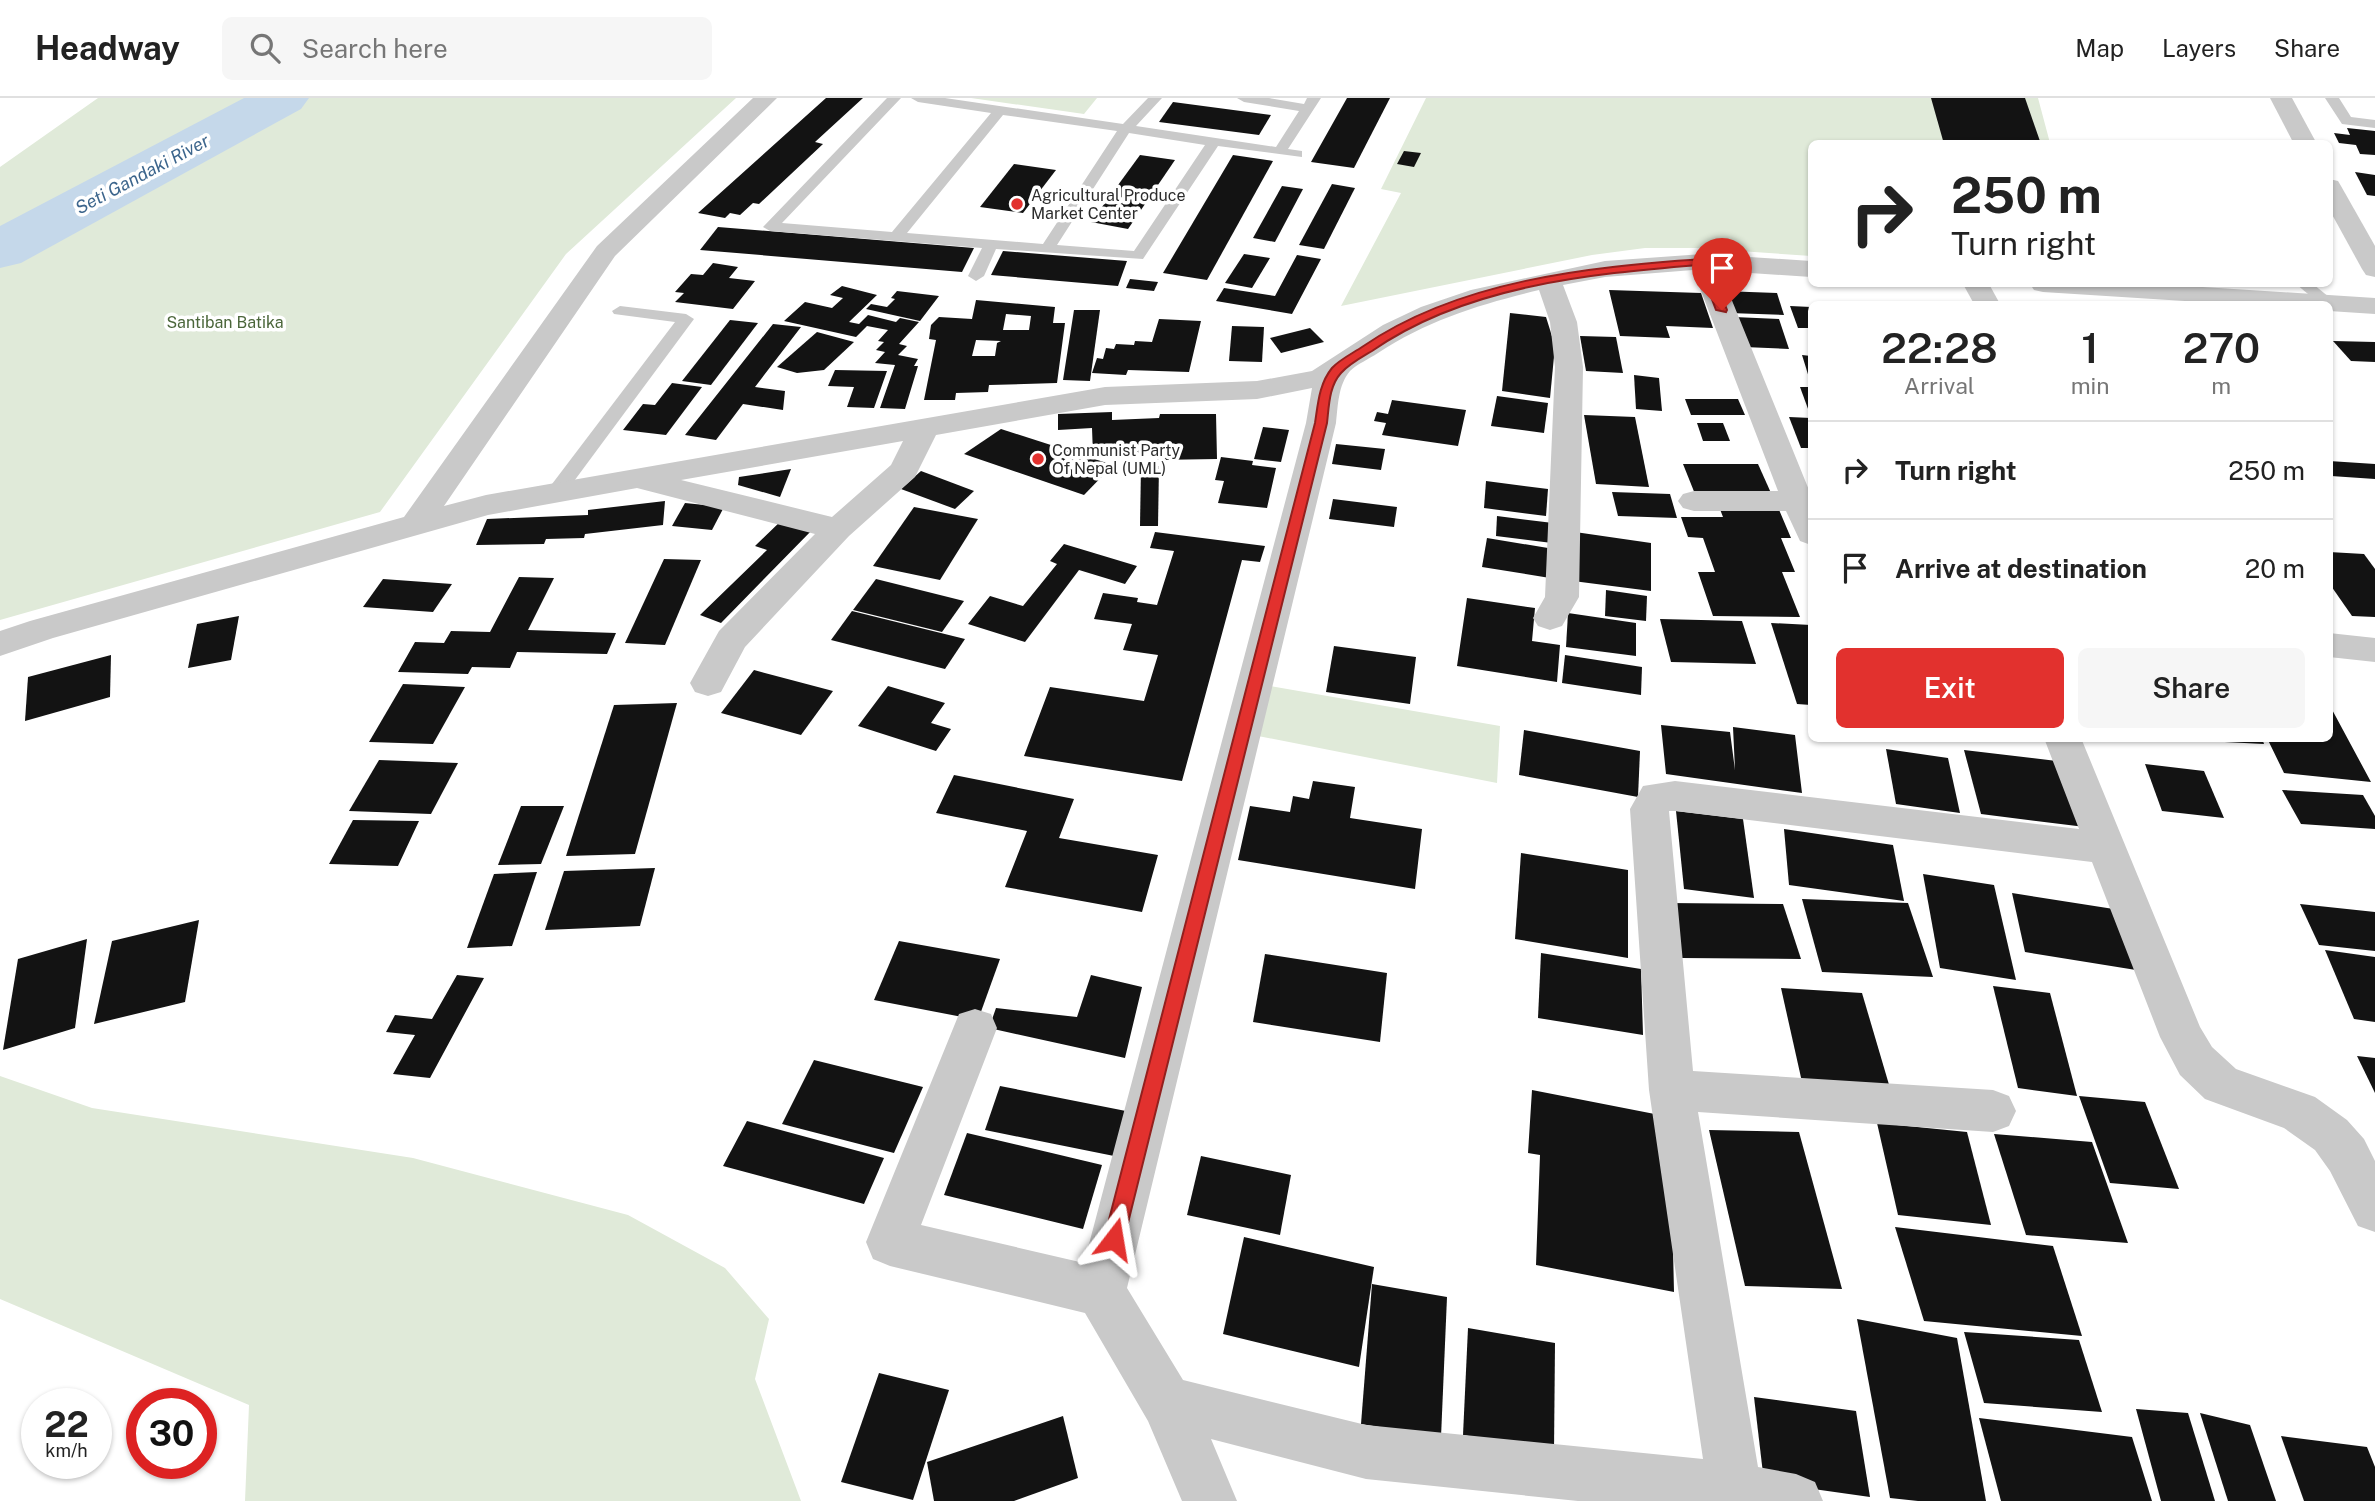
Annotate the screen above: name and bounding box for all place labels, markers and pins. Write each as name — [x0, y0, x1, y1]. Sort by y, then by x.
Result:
place label: Agricultural Produce Market Center — [1031, 186, 1186, 223]
marker: Agricultural Produce Market Center — [1009, 196, 1025, 212]
pin — [1692, 238, 1752, 310]
place label: Communist Party Of Nepal (UML) — [1052, 441, 1180, 478]
marker: Communist Party Of Nepal (UML) — [1030, 451, 1046, 467]

